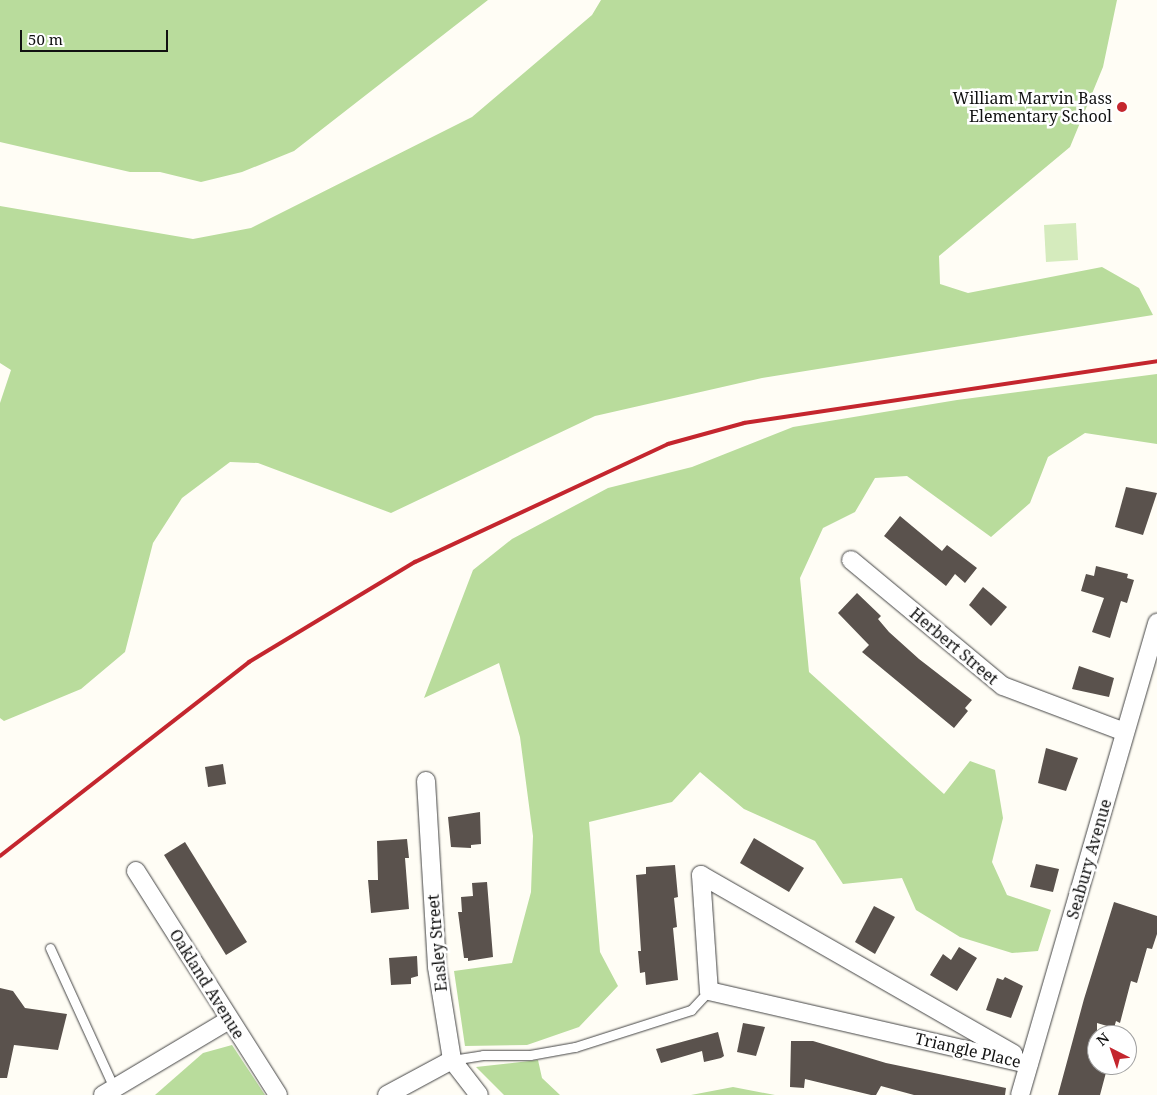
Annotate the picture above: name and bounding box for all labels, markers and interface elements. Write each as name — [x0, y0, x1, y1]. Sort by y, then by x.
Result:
scale bar — [22, 20, 170, 52]
text: 50 m — [28, 29, 63, 49]
place label: William Marvin Bass Elementary School — [952, 88, 1112, 126]
marker: William Marvin Bass Elementary School — [1116, 101, 1128, 113]
street label: Herbert Street — [906, 604, 1002, 688]
street label: Seabury Avenue — [1063, 797, 1115, 921]
street label: Easley Street — [423, 894, 451, 992]
street label: Oakland Avenue — [166, 926, 248, 1042]
north arrow — [1087, 1025, 1137, 1075]
street label: Triangle Place — [913, 1028, 1023, 1072]
text: N — [1092, 1028, 1113, 1050]

